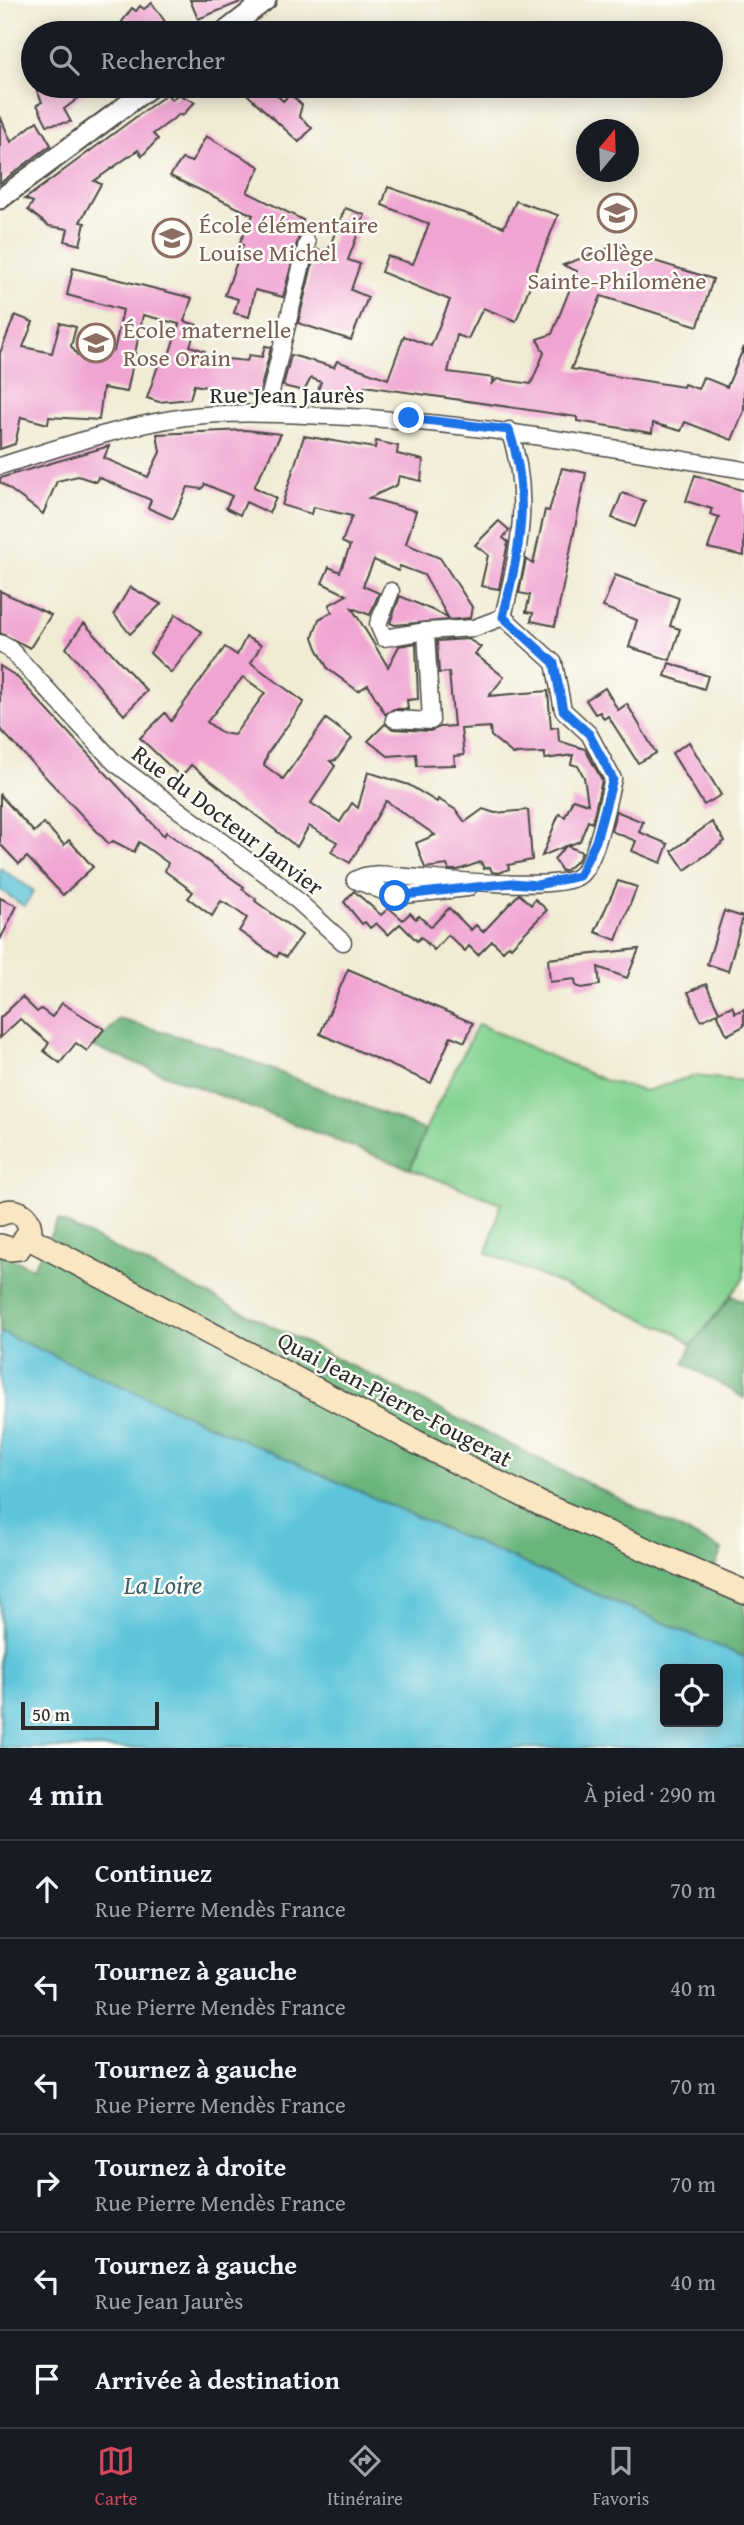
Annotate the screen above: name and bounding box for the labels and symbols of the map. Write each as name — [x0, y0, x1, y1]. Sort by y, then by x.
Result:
north arrow — [576, 119, 639, 182]
school or university icon: Collège Sainte-Philomène — [596, 192, 638, 234]
place label: École élémentaire Louise Michel — [199, 207, 378, 270]
school or university icon: École élémentaire Louise Michel — [151, 217, 193, 259]
place label: Collège Sainte-Philomène — [528, 235, 706, 298]
place label: École maternelle Rose Orain — [123, 312, 291, 375]
school or university icon: École maternelle Rose Orain — [75, 322, 117, 364]
street label: Rue Jean Jaurès — [210, 377, 364, 412]
route end — [393, 402, 424, 433]
street label: Rue du Docteur Janvier — [125, 736, 331, 904]
route start — [379, 880, 410, 911]
street label: Quai Jean-Pierre-Fougerat — [271, 1322, 519, 1476]
water label: La Loire — [123, 1565, 202, 1604]
scale bar — [21, 1699, 159, 1731]

